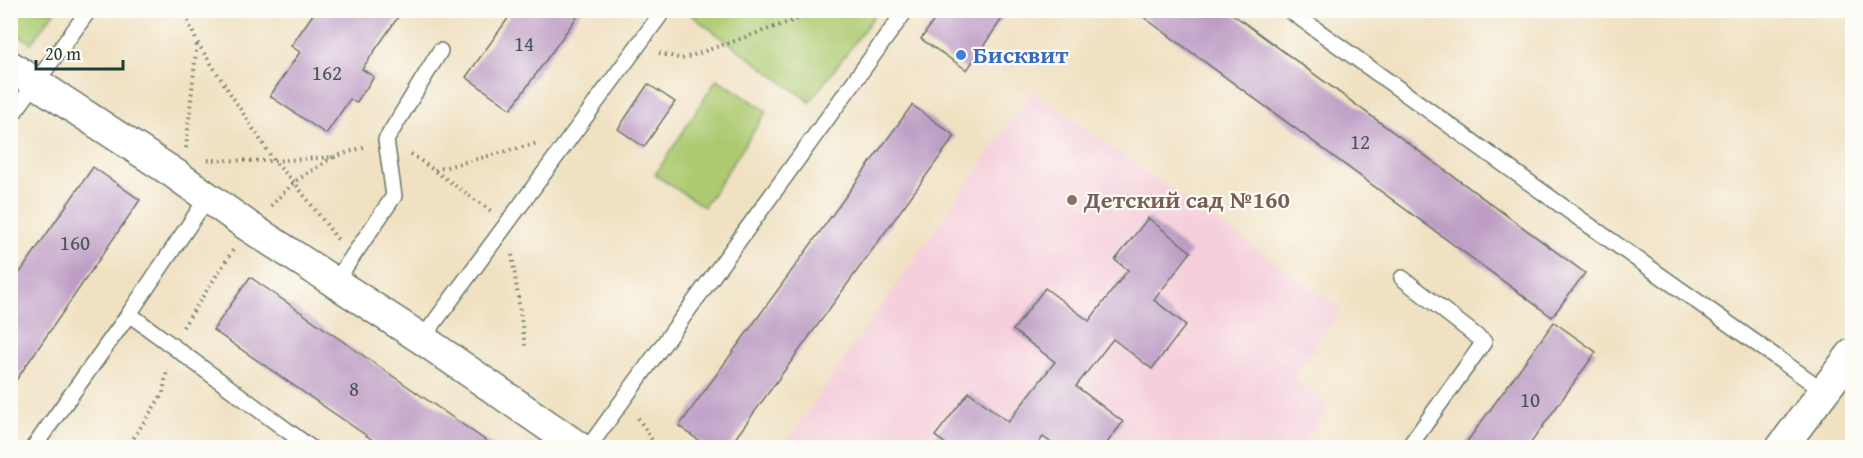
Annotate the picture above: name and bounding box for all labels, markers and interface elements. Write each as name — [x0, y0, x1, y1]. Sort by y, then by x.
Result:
house number: 14 — [514, 28, 534, 59]
scale bar — [36, 33, 123, 71]
place label: Бисквит — [973, 37, 1068, 72]
text: 20 m — [45, 40, 81, 67]
marker: Бисквит — [954, 48, 968, 62]
house number: 162 — [312, 57, 342, 88]
house number: 12 — [1350, 126, 1370, 157]
place label: Детский сад №160 — [1083, 182, 1290, 217]
marker: Детский сад №160 — [1065, 193, 1079, 207]
house number: 160 — [60, 227, 90, 258]
house number: 8 — [349, 373, 359, 404]
house number: 10 — [1520, 384, 1540, 415]

